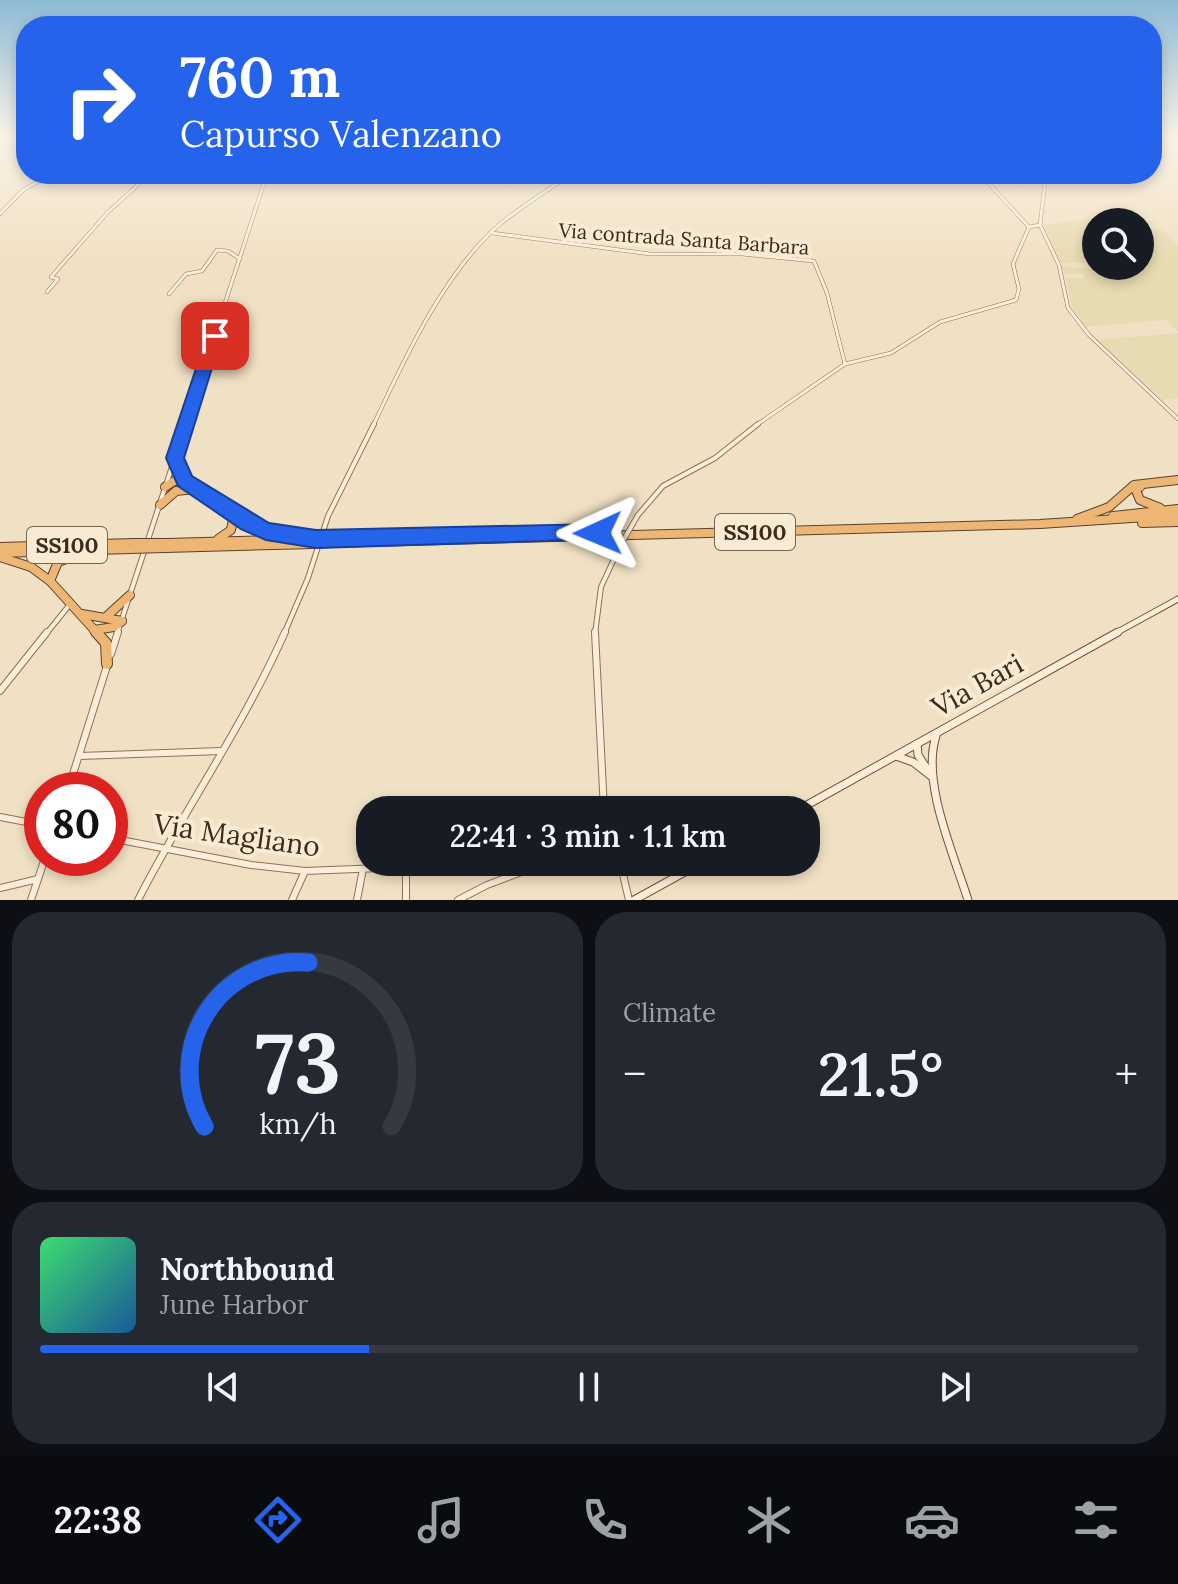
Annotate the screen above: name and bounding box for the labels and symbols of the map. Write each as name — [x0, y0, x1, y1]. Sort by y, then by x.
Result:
street label: Via contrada Santa Barbara — [557, 217, 810, 260]
pin — [181, 302, 249, 370]
position arrow — [556, 491, 640, 575]
road number: SS100 — [715, 514, 795, 550]
road number: SS100 — [27, 527, 107, 563]
street label: Via Bari — [924, 645, 1029, 725]
speed limit sign: 80 — [24, 772, 128, 876]
street label: Via Magliano — [151, 805, 322, 864]

